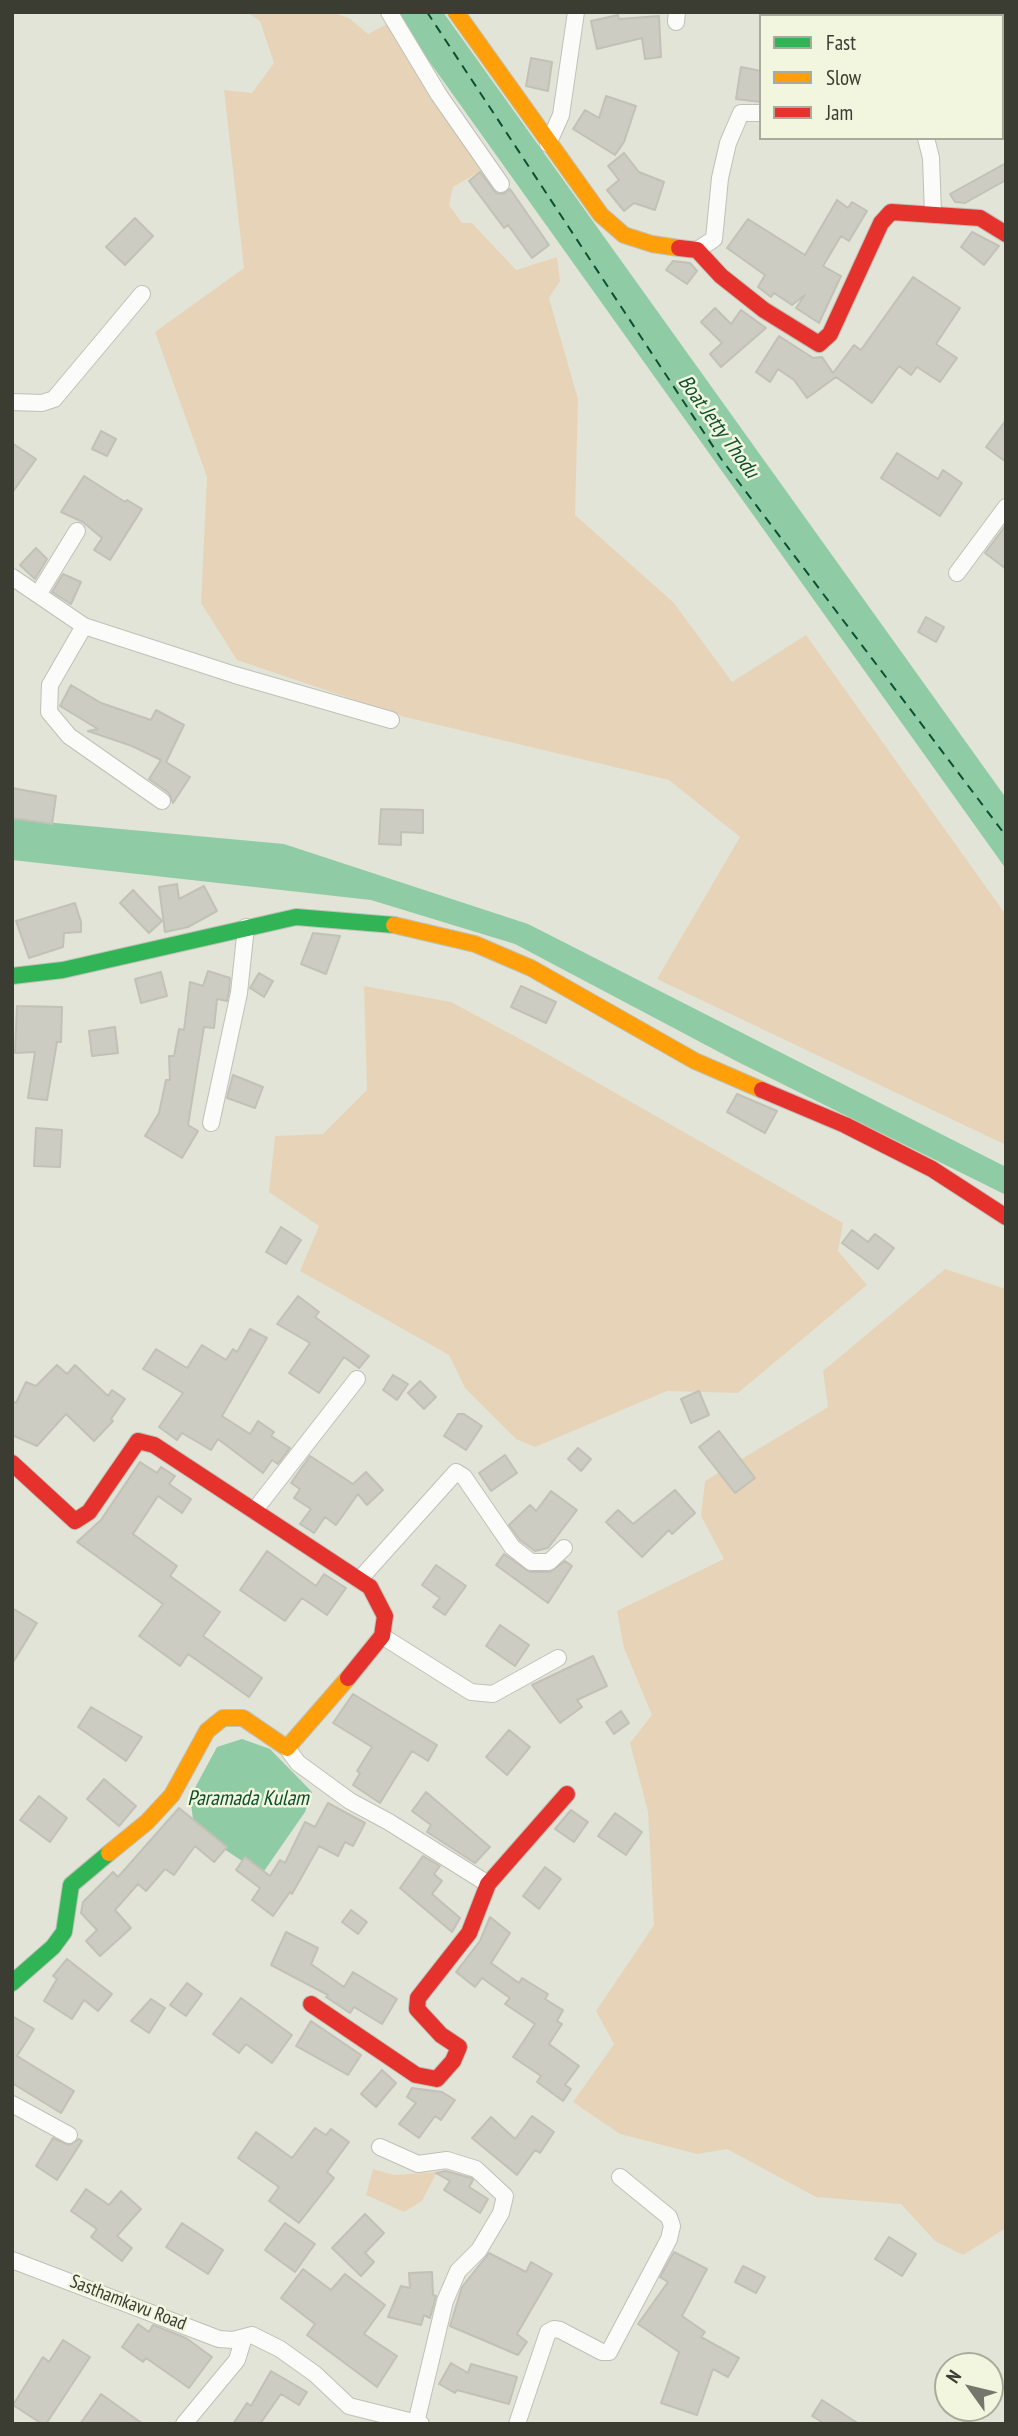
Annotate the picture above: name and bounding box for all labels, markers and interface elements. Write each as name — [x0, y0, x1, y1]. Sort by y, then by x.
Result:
legend — [759, 14, 1004, 140]
text: Fast — [826, 29, 856, 56]
text: Slow — [826, 64, 861, 91]
text: Jam — [826, 99, 853, 126]
water label: Boat Jetty Thodu — [672, 371, 764, 483]
water label: Paramada Kulam — [187, 1786, 309, 1812]
street label: Sasthamkavu Road — [67, 2270, 189, 2336]
north arrow — [934, 2352, 1004, 2422]
text: N — [940, 2365, 966, 2387]

